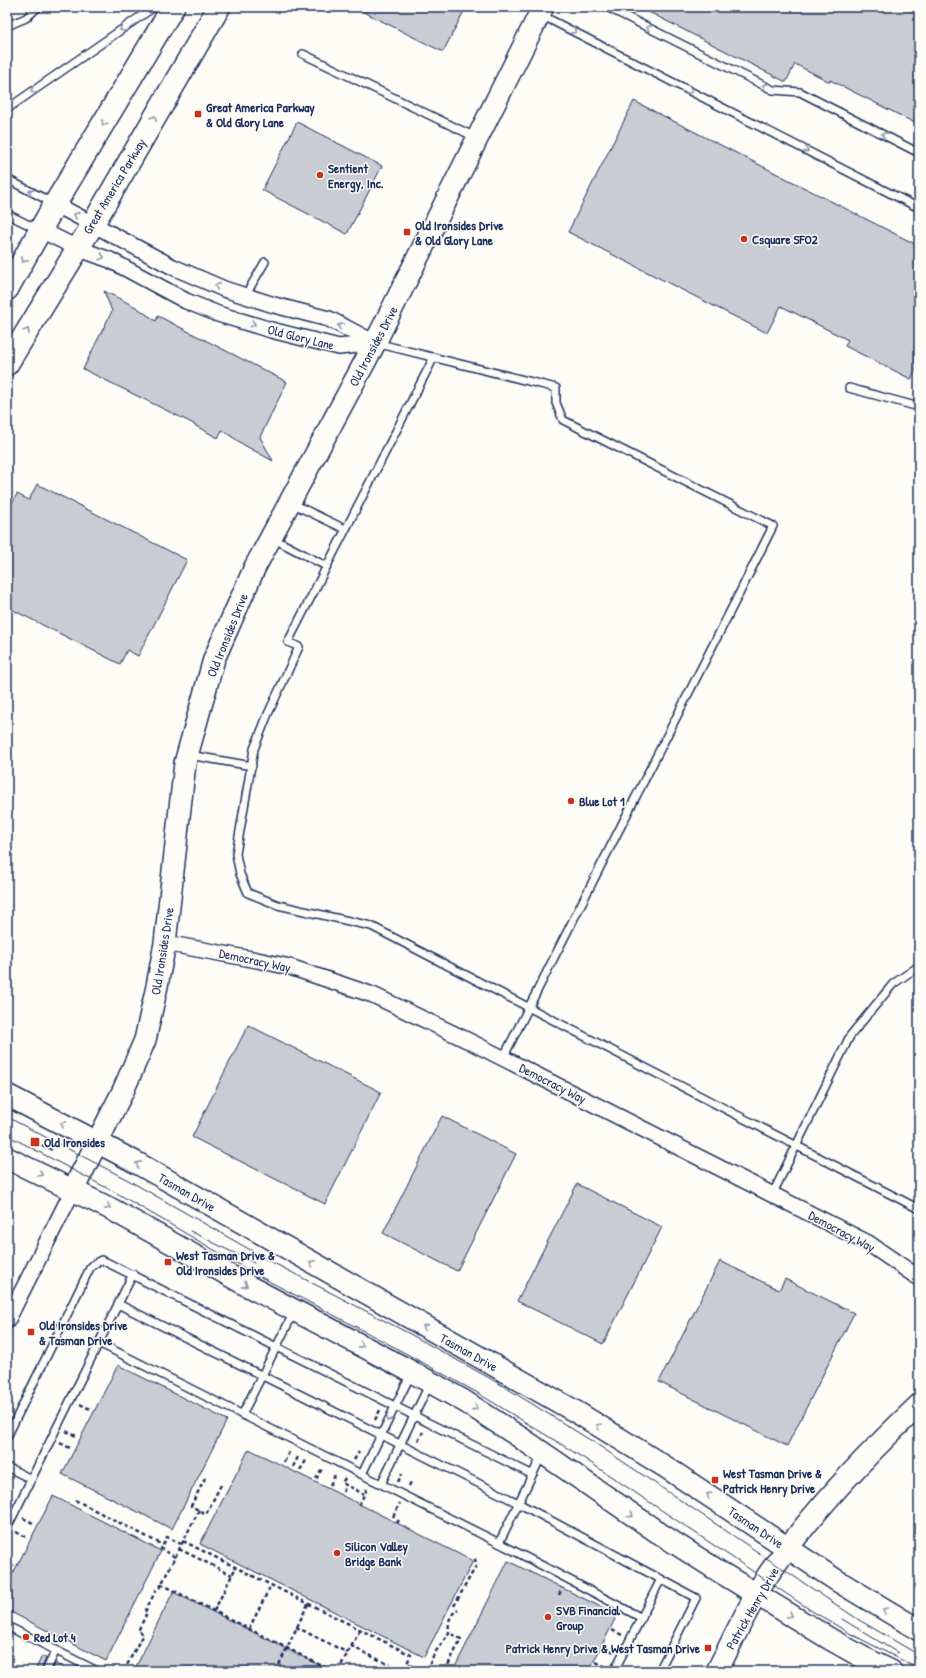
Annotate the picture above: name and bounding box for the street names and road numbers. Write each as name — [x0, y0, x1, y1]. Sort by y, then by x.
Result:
street label: Great America Parkway — [78, 134, 150, 237]
street label: Old Ironsides Drive — [344, 303, 402, 389]
street label: Old Glory Lane — [266, 320, 336, 354]
street label: Old Ironsides Drive — [202, 591, 252, 679]
street label: Old Ironsides Drive — [146, 906, 178, 996]
street label: Democracy Way — [218, 944, 293, 976]
street label: Democracy Way — [517, 1058, 590, 1108]
street label: Tasman Drive — [155, 1168, 219, 1216]
street label: Democracy Way — [806, 1206, 879, 1256]
street label: Tasman Drive — [437, 1329, 501, 1375]
street label: Tasman Drive — [725, 1502, 787, 1552]
street label: Patrick Henry Drive — [721, 1564, 783, 1652]

